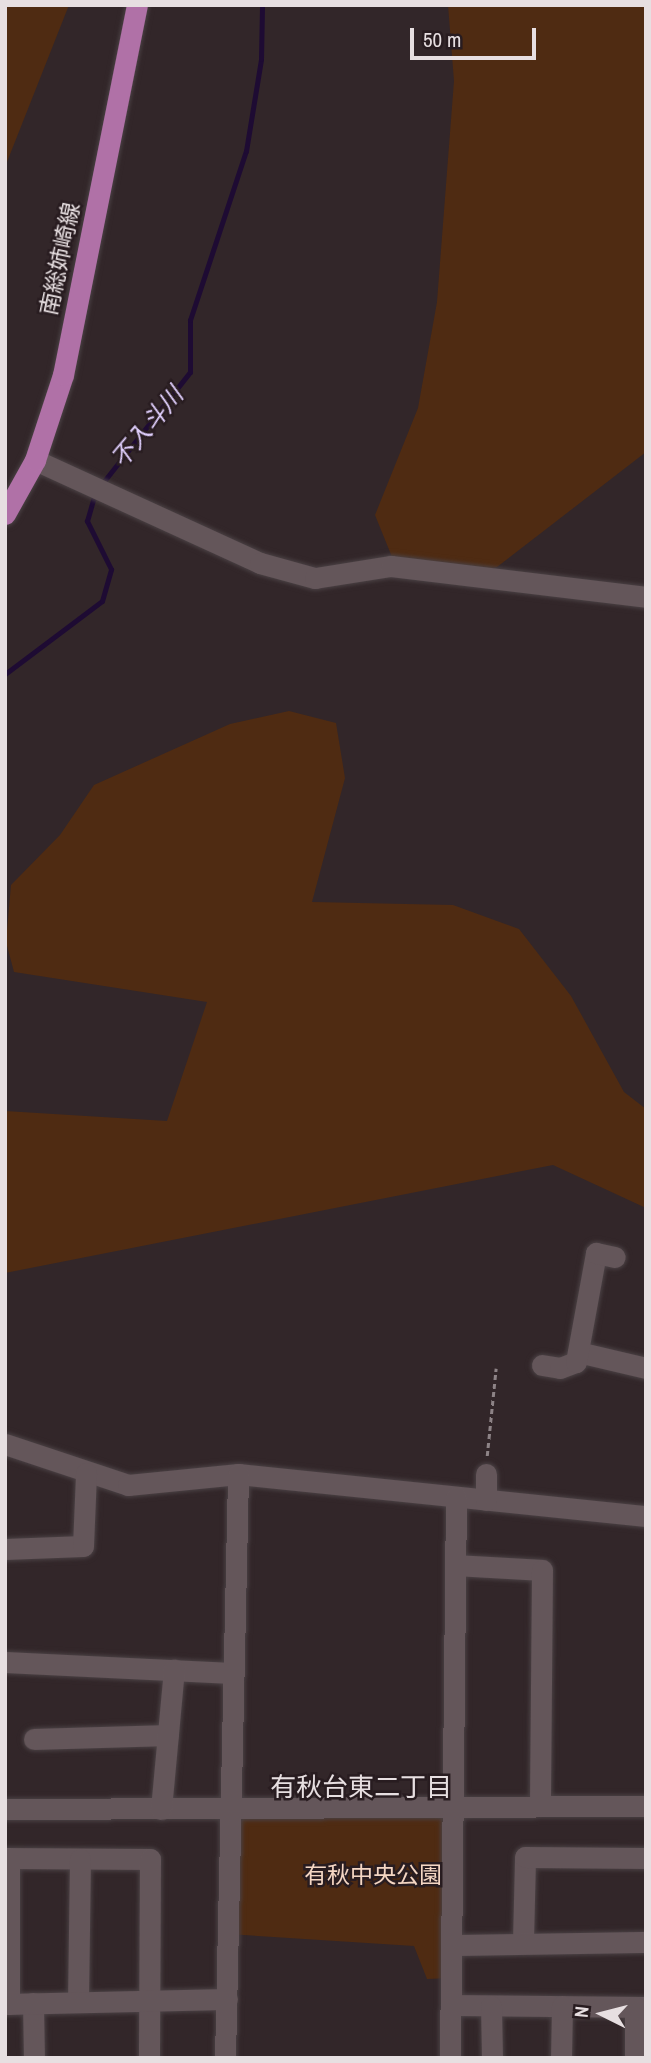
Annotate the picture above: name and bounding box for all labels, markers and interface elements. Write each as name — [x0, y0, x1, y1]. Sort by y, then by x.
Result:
scale bar — [413, 14, 539, 58]
text: 50 m — [423, 25, 461, 54]
street label: 南総姉崎線 — [35, 200, 85, 318]
water label: 不入斗川 — [105, 381, 189, 473]
district label: 有秋台東二丁目 — [270, 1771, 452, 1803]
park label: 有秋中央公園 — [304, 1861, 442, 1889]
north arrow — [567, 1979, 637, 2049]
text: N — [568, 2005, 595, 2019]

